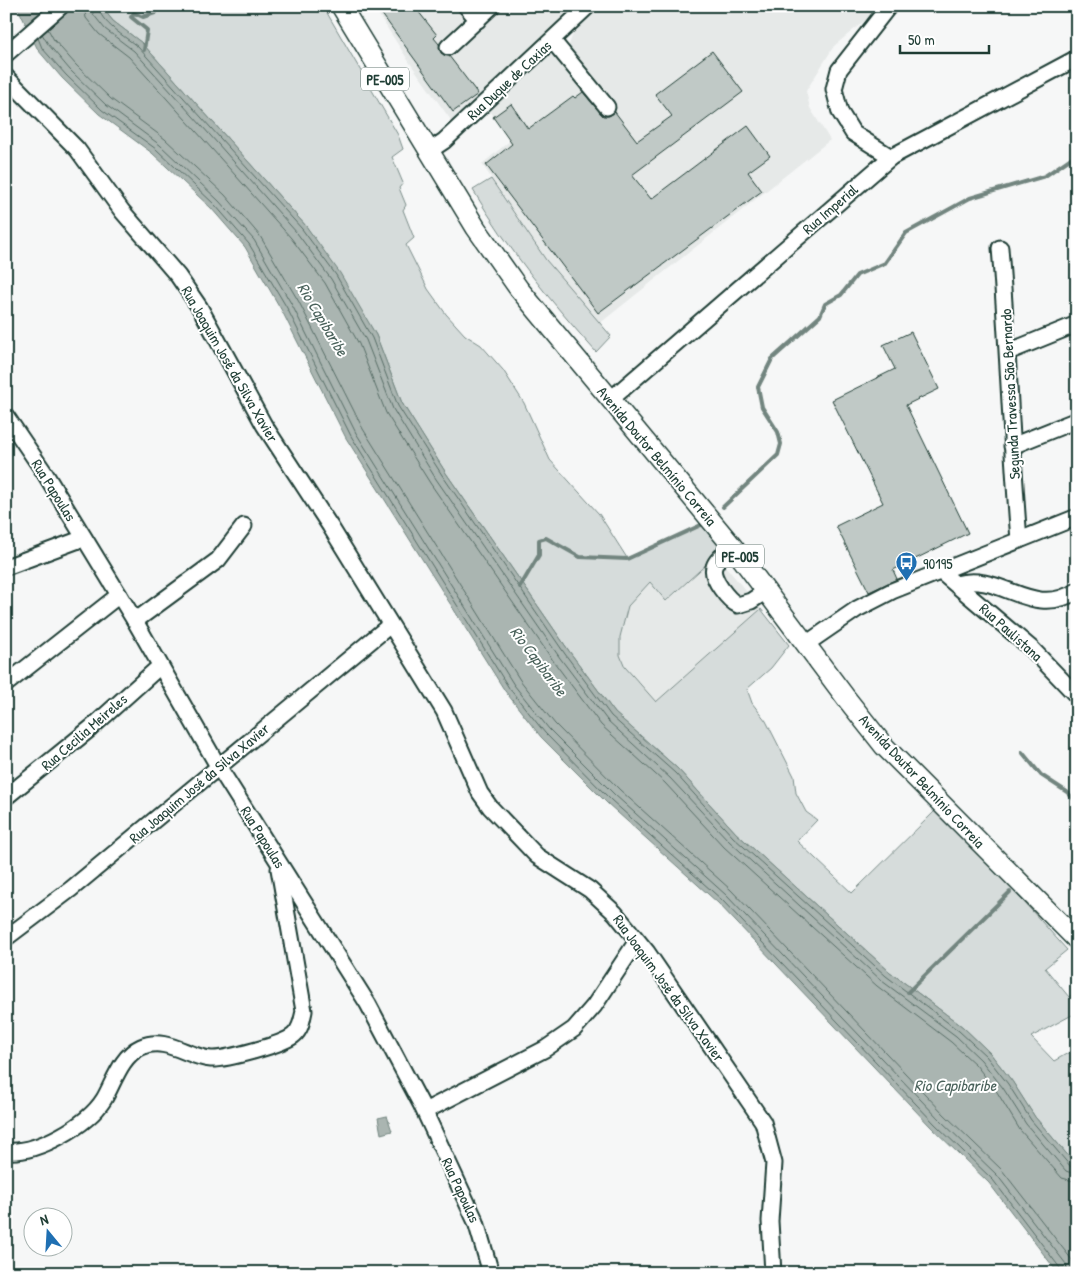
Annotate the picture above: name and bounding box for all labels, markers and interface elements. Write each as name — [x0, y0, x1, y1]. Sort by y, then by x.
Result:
scale bar — [900, 22, 989, 54]
text: 50 m — [908, 29, 935, 50]
street label: Rua Duque de Caxias — [462, 35, 556, 125]
road number: PE-005 — [361, 68, 409, 90]
street label: Rua Imperial — [798, 179, 862, 239]
water label: Rio Capibaribe — [292, 278, 354, 360]
street label: Rua Joaquim José da Silva Xavier — [177, 282, 283, 446]
street label: Segunda Travessa São Bernardo — [995, 308, 1025, 480]
street label: Avenida Doutor Belmínio Correia — [592, 382, 722, 530]
street label: Rua Papoulas — [27, 455, 81, 525]
road number: PE-005 — [716, 544, 764, 568]
bus stop icon: 90195 — [895, 551, 919, 582]
place label: 90195 — [923, 553, 953, 574]
street label: Rua Paulistana — [975, 598, 1047, 666]
water label: Rio Capibaribe — [506, 622, 573, 701]
street label: Rua Cecilia Meireles — [36, 689, 132, 775]
street label: Avenida Doutor Belmínio Correia — [854, 709, 990, 853]
street label: Rua Joaquim José da Silva Xavier — [124, 718, 274, 848]
street label: Rua Papoulas — [236, 802, 290, 872]
street label: Rua Joaquim José da Silva Xavier — [608, 910, 730, 1066]
water label: Rio Capibaribe — [914, 1074, 997, 1096]
street label: Rua Papoulas — [437, 1154, 485, 1226]
north arrow — [22, 1206, 72, 1256]
text: N — [37, 1209, 51, 1229]

